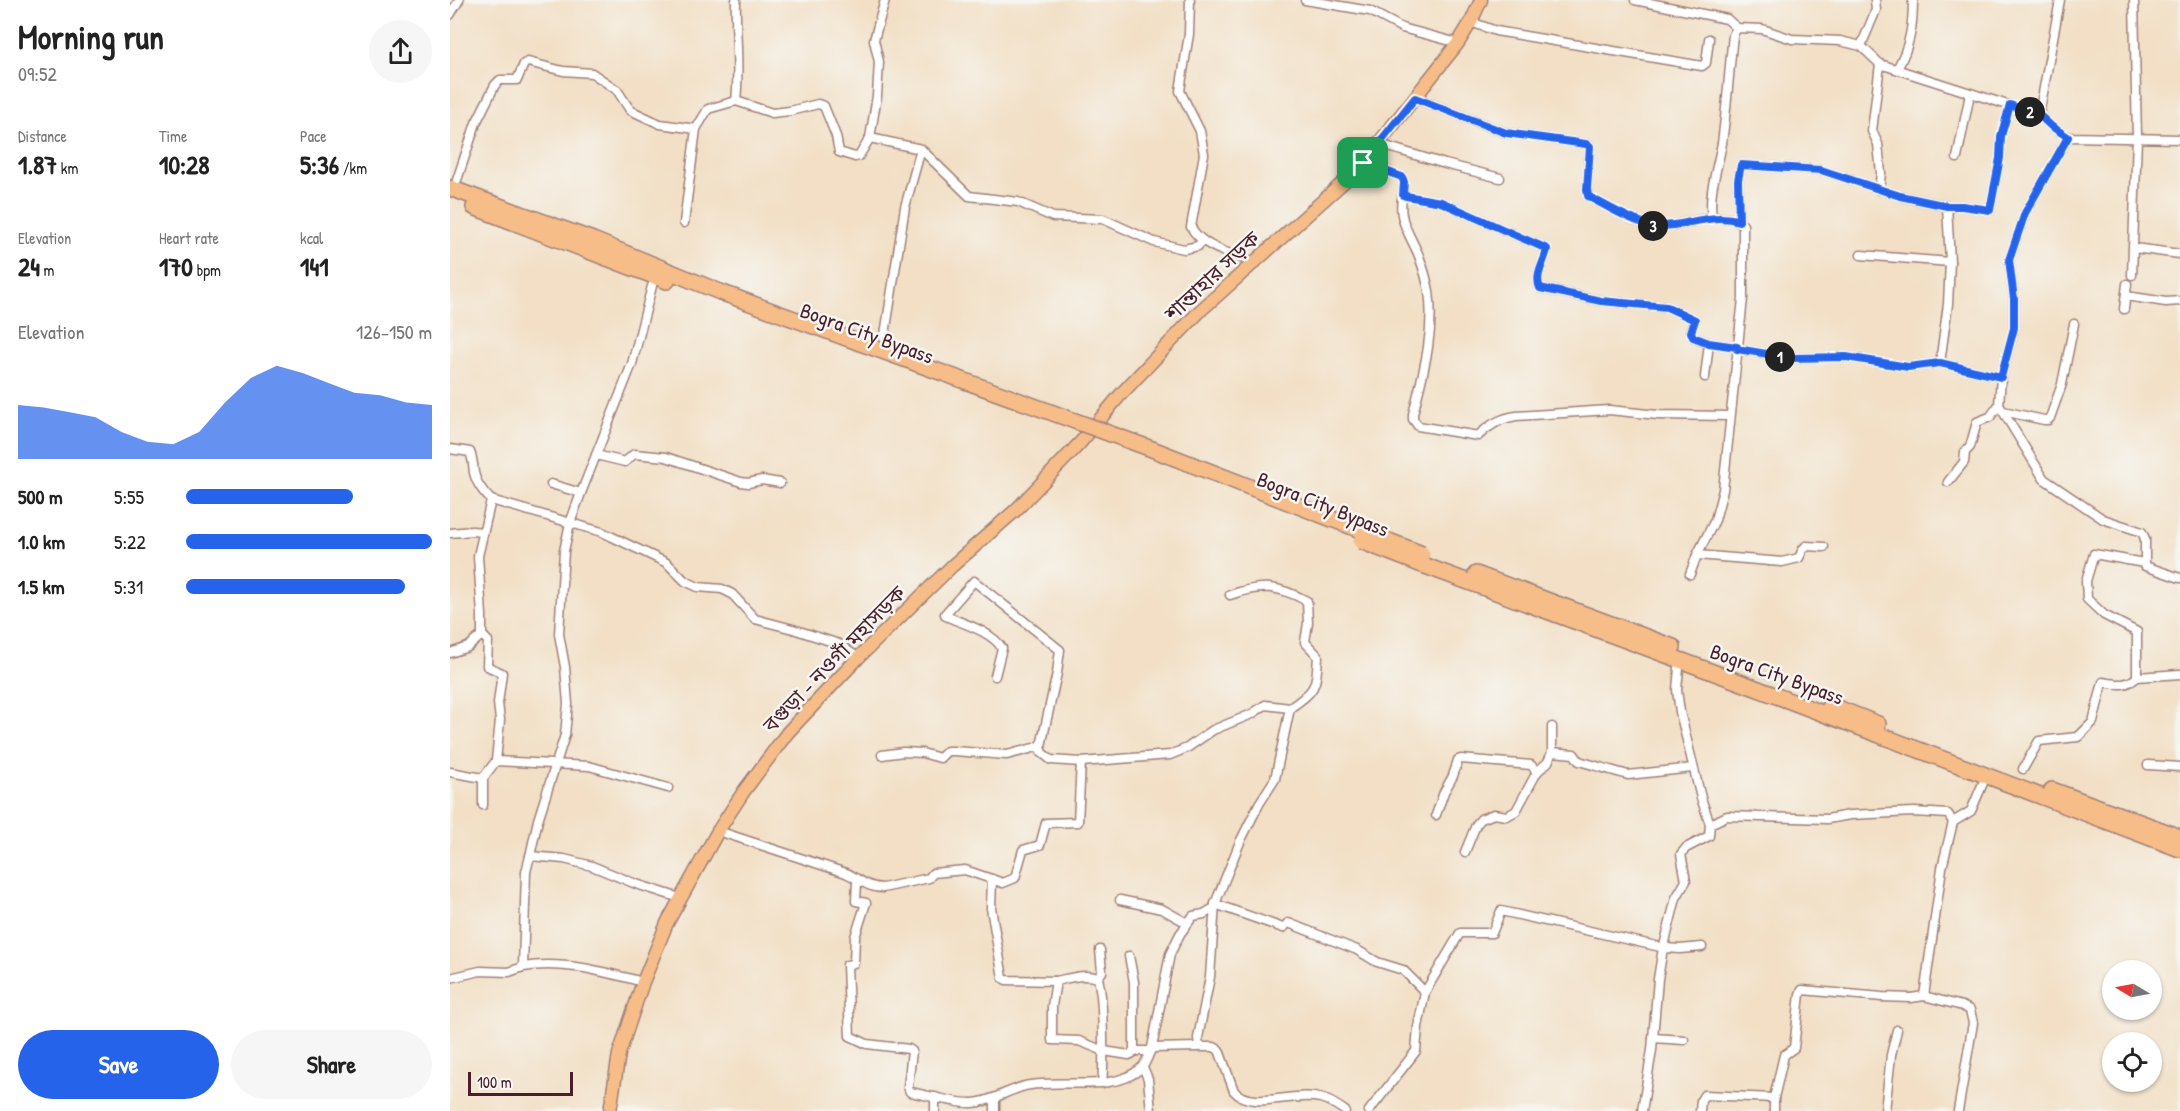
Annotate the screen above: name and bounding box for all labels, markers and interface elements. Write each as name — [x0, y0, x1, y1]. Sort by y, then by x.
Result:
text: Morning run — [18, 15, 164, 59]
button: share — [369, 20, 432, 83]
text: 09:52 — [18, 60, 57, 87]
pin: 2 — [2015, 97, 2045, 127]
text: 2 — [2026, 101, 2034, 123]
text: Distance — [18, 125, 67, 147]
text: Time — [159, 125, 187, 147]
text: Pace — [300, 125, 327, 147]
pin — [1337, 137, 1388, 188]
icon: arrive — [1346, 146, 1379, 179]
text: 1.87 — [18, 147, 57, 182]
text: 10:28 — [159, 147, 210, 182]
text: 5:36 — [300, 147, 339, 182]
text: km — [57, 157, 78, 179]
text: /km — [339, 157, 367, 179]
pin: 3 — [1638, 211, 1668, 241]
text: 3 — [1649, 215, 1657, 237]
street label: শান্তাহার সড়ক — [1157, 224, 1267, 328]
text: Elevation — [18, 227, 71, 249]
text: Heart rate — [159, 227, 219, 249]
text: kcal — [300, 227, 323, 249]
text: 24 — [18, 249, 40, 284]
text: 170 — [159, 249, 193, 284]
text: 141 — [300, 249, 329, 284]
text: m — [40, 259, 54, 281]
text: bpm — [193, 259, 221, 281]
street label: Bogra City Bypass — [796, 295, 938, 371]
text: Elevation — [18, 318, 84, 345]
text: 126–150 m — [356, 318, 432, 345]
pin: 1 — [1765, 342, 1795, 372]
text: 1 — [1777, 346, 1783, 368]
street label: Bogra City Bypass — [1253, 464, 1393, 544]
text: 500 m — [18, 483, 63, 510]
text: 5:55 — [114, 483, 144, 510]
text: 1.0 km — [18, 528, 65, 555]
text: 5:22 — [114, 528, 146, 555]
text: 1.5 km — [18, 573, 65, 600]
text: 5:31 — [114, 573, 143, 600]
street label: বগুড়া - নওগাঁ মহাসড়ক — [756, 578, 912, 740]
street label: Bogra City Bypass — [1706, 636, 1848, 712]
north arrow — [2102, 960, 2162, 1020]
map controls — [2102, 960, 2162, 1092]
button: Save — [18, 1030, 219, 1099]
button: Share — [231, 1030, 432, 1099]
button: locate — [2102, 1032, 2162, 1092]
scale bar — [468, 1069, 573, 1096]
text: 100 m — [477, 1071, 512, 1093]

